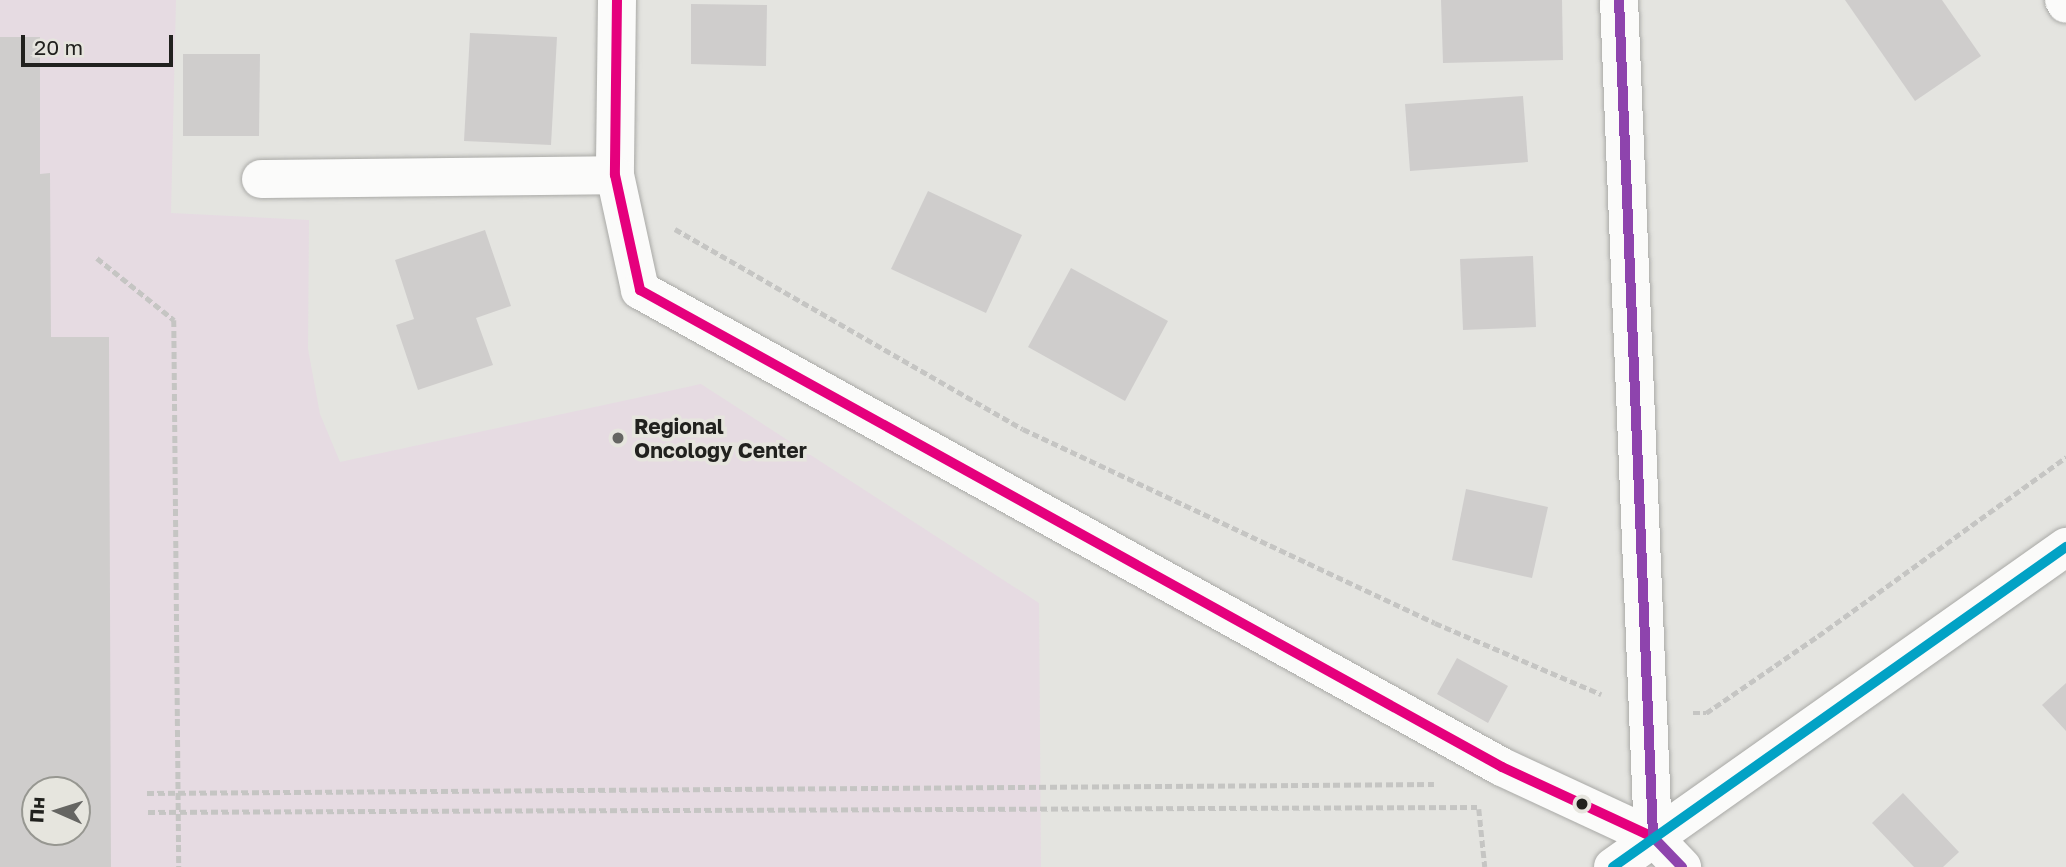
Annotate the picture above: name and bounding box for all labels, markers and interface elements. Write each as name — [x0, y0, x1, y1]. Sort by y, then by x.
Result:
scale bar — [24, 21, 177, 65]
text: 20 m — [34, 34, 83, 60]
place label: Regional Oncology Center — [634, 413, 807, 463]
marker: Regional Oncology Center — [608, 428, 628, 448]
north arrow — [21, 776, 91, 846]
text: Пн — [24, 796, 49, 823]
unlabelled marker — [1575, 797, 1589, 811]

